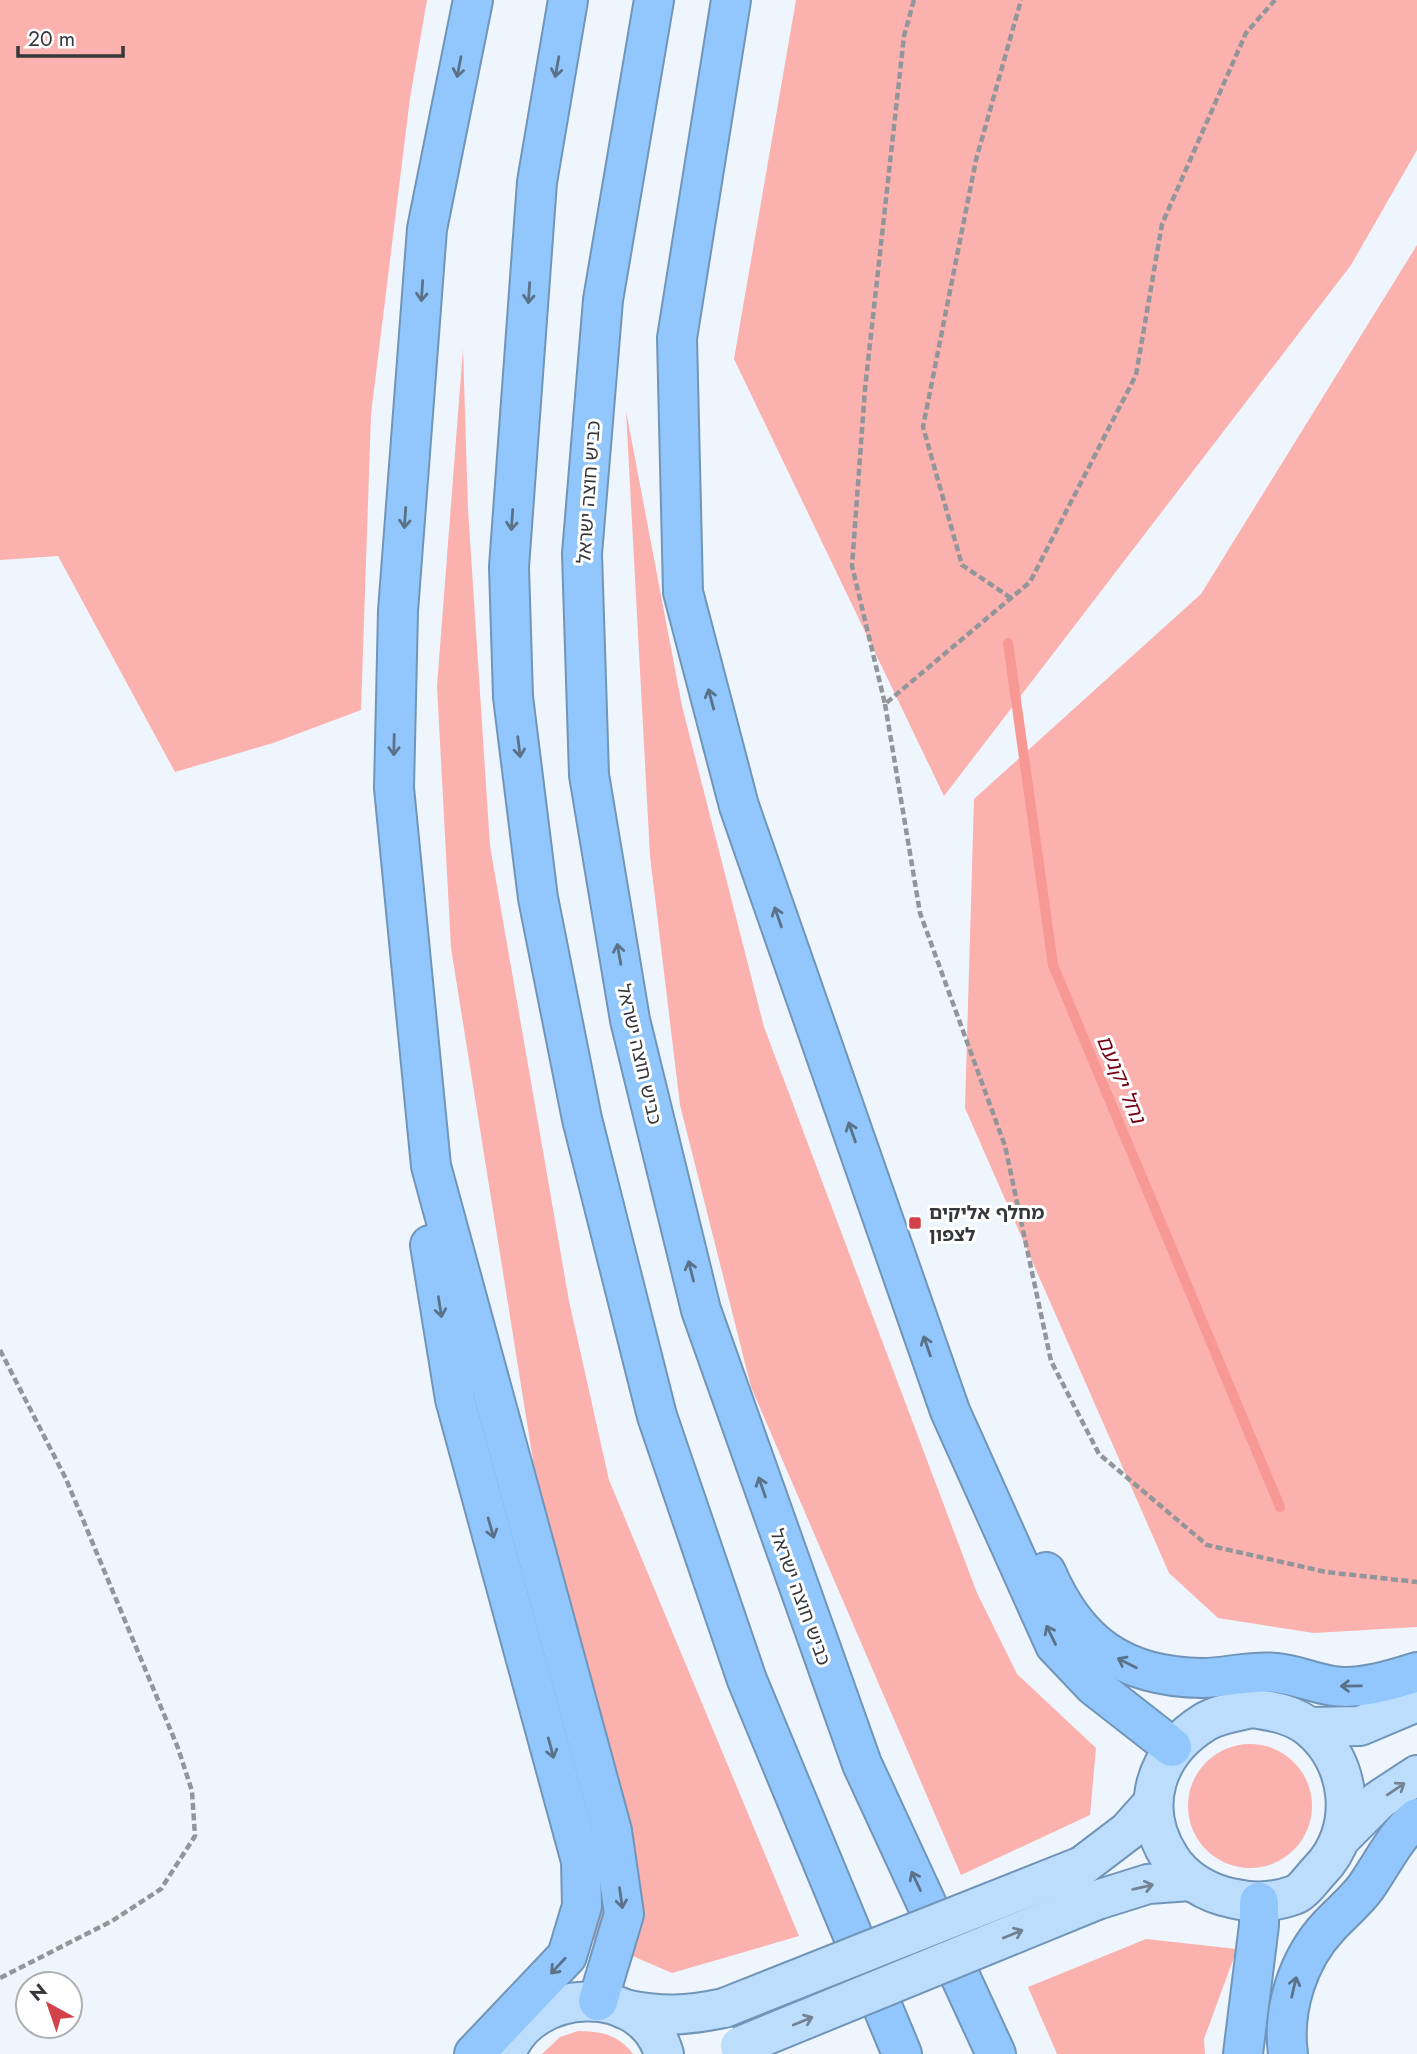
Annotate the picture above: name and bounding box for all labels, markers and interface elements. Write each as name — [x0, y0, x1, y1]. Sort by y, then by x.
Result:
scale bar — [18, 14, 122, 58]
text: 20 m — [28, 24, 75, 54]
one-way arrow — [452, 55, 466, 78]
one-way arrow — [550, 55, 563, 78]
one-way arrow — [415, 279, 428, 302]
one-way arrow — [522, 281, 535, 304]
street label: כביש חוצה ישראל — [570, 420, 607, 564]
one-way arrow — [398, 506, 411, 529]
one-way arrow — [505, 508, 518, 530]
one-way arrow — [704, 689, 717, 711]
one-way arrow — [388, 733, 401, 756]
one-way arrow — [513, 735, 526, 757]
one-way arrow — [770, 906, 783, 928]
one-way arrow — [612, 943, 625, 966]
street label: כביש חוצה ישראל — [610, 981, 669, 1127]
water label: נחל יקנעם — [1089, 1030, 1154, 1130]
one-way arrow — [845, 1121, 857, 1143]
place label: מחלף אליקים לצפון — [929, 1199, 1044, 1248]
marker: מחלף אליקים לצפון — [907, 1215, 923, 1231]
one-way arrow — [684, 1260, 697, 1283]
one-way arrow — [434, 1295, 447, 1318]
one-way arrow — [920, 1336, 932, 1358]
one-way arrow — [755, 1476, 767, 1498]
one-way arrow — [486, 1517, 499, 1539]
street label: כביש חוצה ישראל — [763, 1525, 838, 1669]
one-way arrow — [1044, 1625, 1057, 1646]
one-way arrow — [1117, 1656, 1138, 1670]
one-way arrow — [1339, 1679, 1362, 1693]
one-way arrow — [545, 1736, 558, 1759]
one-way arrow — [1386, 1782, 1405, 1796]
one-way arrow — [909, 1871, 922, 1892]
one-way arrow — [1131, 1879, 1154, 1893]
one-way arrow — [615, 1886, 628, 1909]
one-way arrow — [1002, 1927, 1024, 1940]
one-way arrow — [550, 1957, 567, 1974]
north arrow — [14, 1970, 84, 2040]
one-way arrow — [1288, 1976, 1302, 1999]
text: N — [24, 1977, 53, 2008]
one-way arrow — [791, 2013, 813, 2026]

